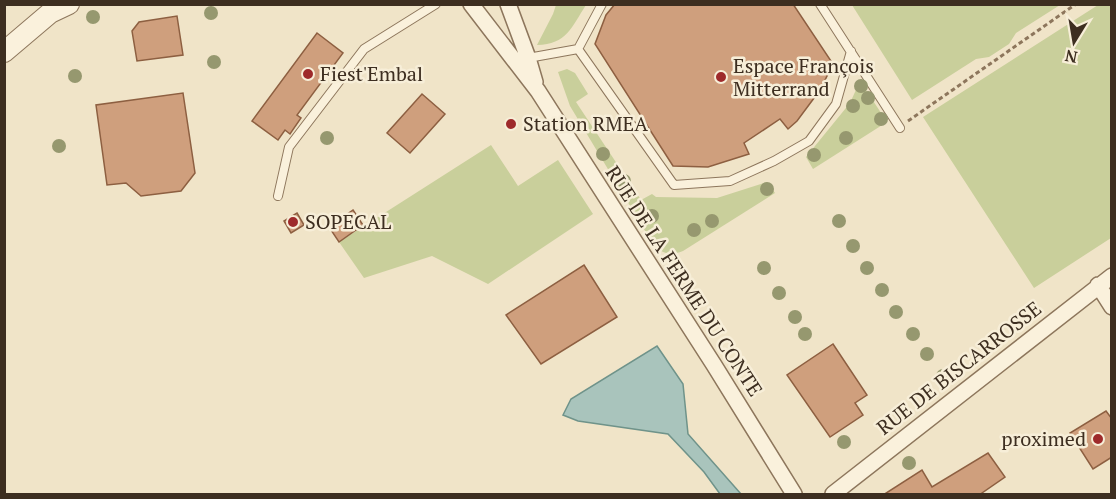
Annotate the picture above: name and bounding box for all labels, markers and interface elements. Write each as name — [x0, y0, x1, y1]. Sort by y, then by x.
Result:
north arrow — [1044, 12, 1104, 72]
text: N — [1063, 45, 1079, 69]
place label: Espace François Mitterrand — [733, 52, 874, 102]
place label: Fiest'Embal — [320, 60, 423, 87]
marker: Fiest'Embal — [301, 67, 315, 81]
marker: Espace François Mitterrand — [714, 70, 728, 84]
place label: Station RMEA — [523, 110, 648, 137]
marker: Station RMEA — [504, 117, 518, 131]
street label: RUE DE LA FERME DU CONTE — [600, 160, 769, 401]
place label: SOPECAL — [305, 208, 391, 235]
marker: SOPECAL — [286, 215, 300, 229]
street label: RUE DE BISCARROSSE — [871, 295, 1047, 440]
place label: proximed — [1001, 425, 1086, 452]
marker: proximed — [1091, 432, 1105, 446]

